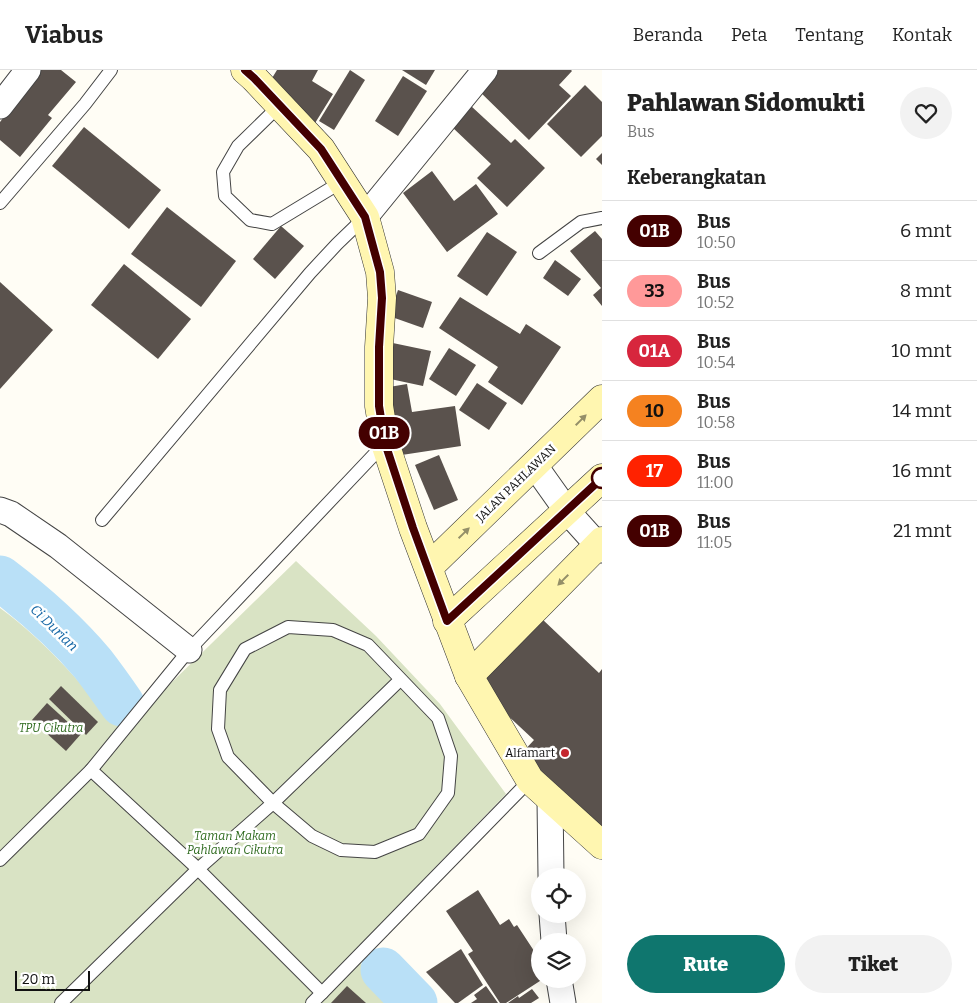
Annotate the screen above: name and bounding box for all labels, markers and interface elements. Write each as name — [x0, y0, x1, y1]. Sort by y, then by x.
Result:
text: Viabus — [25, 21, 103, 49]
text: Beranda — [633, 24, 703, 46]
text: Peta — [731, 24, 767, 46]
text: Tentang — [795, 24, 864, 46]
text: Kontak — [892, 24, 952, 46]
button: heart — [900, 87, 952, 139]
text: Pahlawan Sidomukti — [627, 89, 865, 117]
text: Bus — [627, 122, 655, 141]
text: Keberangkatan — [627, 166, 766, 189]
text: Bus — [697, 210, 731, 233]
text: 6 mnt — [900, 219, 952, 242]
text: 01B — [639, 220, 670, 242]
text: 10:50 — [697, 233, 736, 252]
text: Bus — [697, 270, 731, 293]
text: 8 mnt — [900, 279, 952, 302]
text: 33 — [644, 280, 665, 302]
text: 10:52 — [697, 293, 734, 312]
text: Bus — [697, 330, 731, 353]
text: 10 mnt — [891, 339, 952, 362]
text: 01A — [639, 340, 670, 362]
text: 10:54 — [697, 353, 735, 372]
text: Bus — [697, 390, 731, 413]
text: 14 mnt — [892, 399, 952, 422]
text: 10 — [645, 400, 664, 422]
text: 10:58 — [697, 413, 735, 432]
one-way arrow — [574, 415, 586, 427]
line badge: 01B — [355, 417, 413, 449]
text: 01B — [369, 422, 399, 444]
street label: JALAN PAHLAWAN — [473, 441, 559, 525]
text: Bus — [697, 450, 731, 473]
text: 16 mnt — [892, 459, 952, 482]
text: 17 — [646, 460, 663, 482]
unlabelled marker — [591, 467, 613, 489]
text: 11:00 — [697, 473, 734, 492]
text: Bus — [697, 510, 731, 533]
text: 21 mnt — [893, 519, 952, 542]
text: 01B — [639, 520, 670, 542]
one-way arrow — [458, 528, 470, 540]
text: 11:05 — [697, 533, 732, 552]
one-way arrow — [558, 574, 570, 586]
water label: Ci Durian — [27, 601, 81, 655]
park label: TPU Cikutra — [19, 721, 83, 735]
place label: Alfamart — [505, 746, 556, 760]
marker: Alfamart — [559, 747, 571, 759]
park label: Taman Makam Pahlawan Cikutra — [187, 829, 283, 857]
map controls — [531, 868, 586, 988]
button: locate — [531, 868, 586, 923]
button: layers — [531, 933, 586, 988]
button: Rute — [627, 935, 785, 993]
button: Tiket — [795, 935, 952, 993]
scale bar — [15, 968, 90, 991]
text: 20 m — [22, 971, 55, 988]

